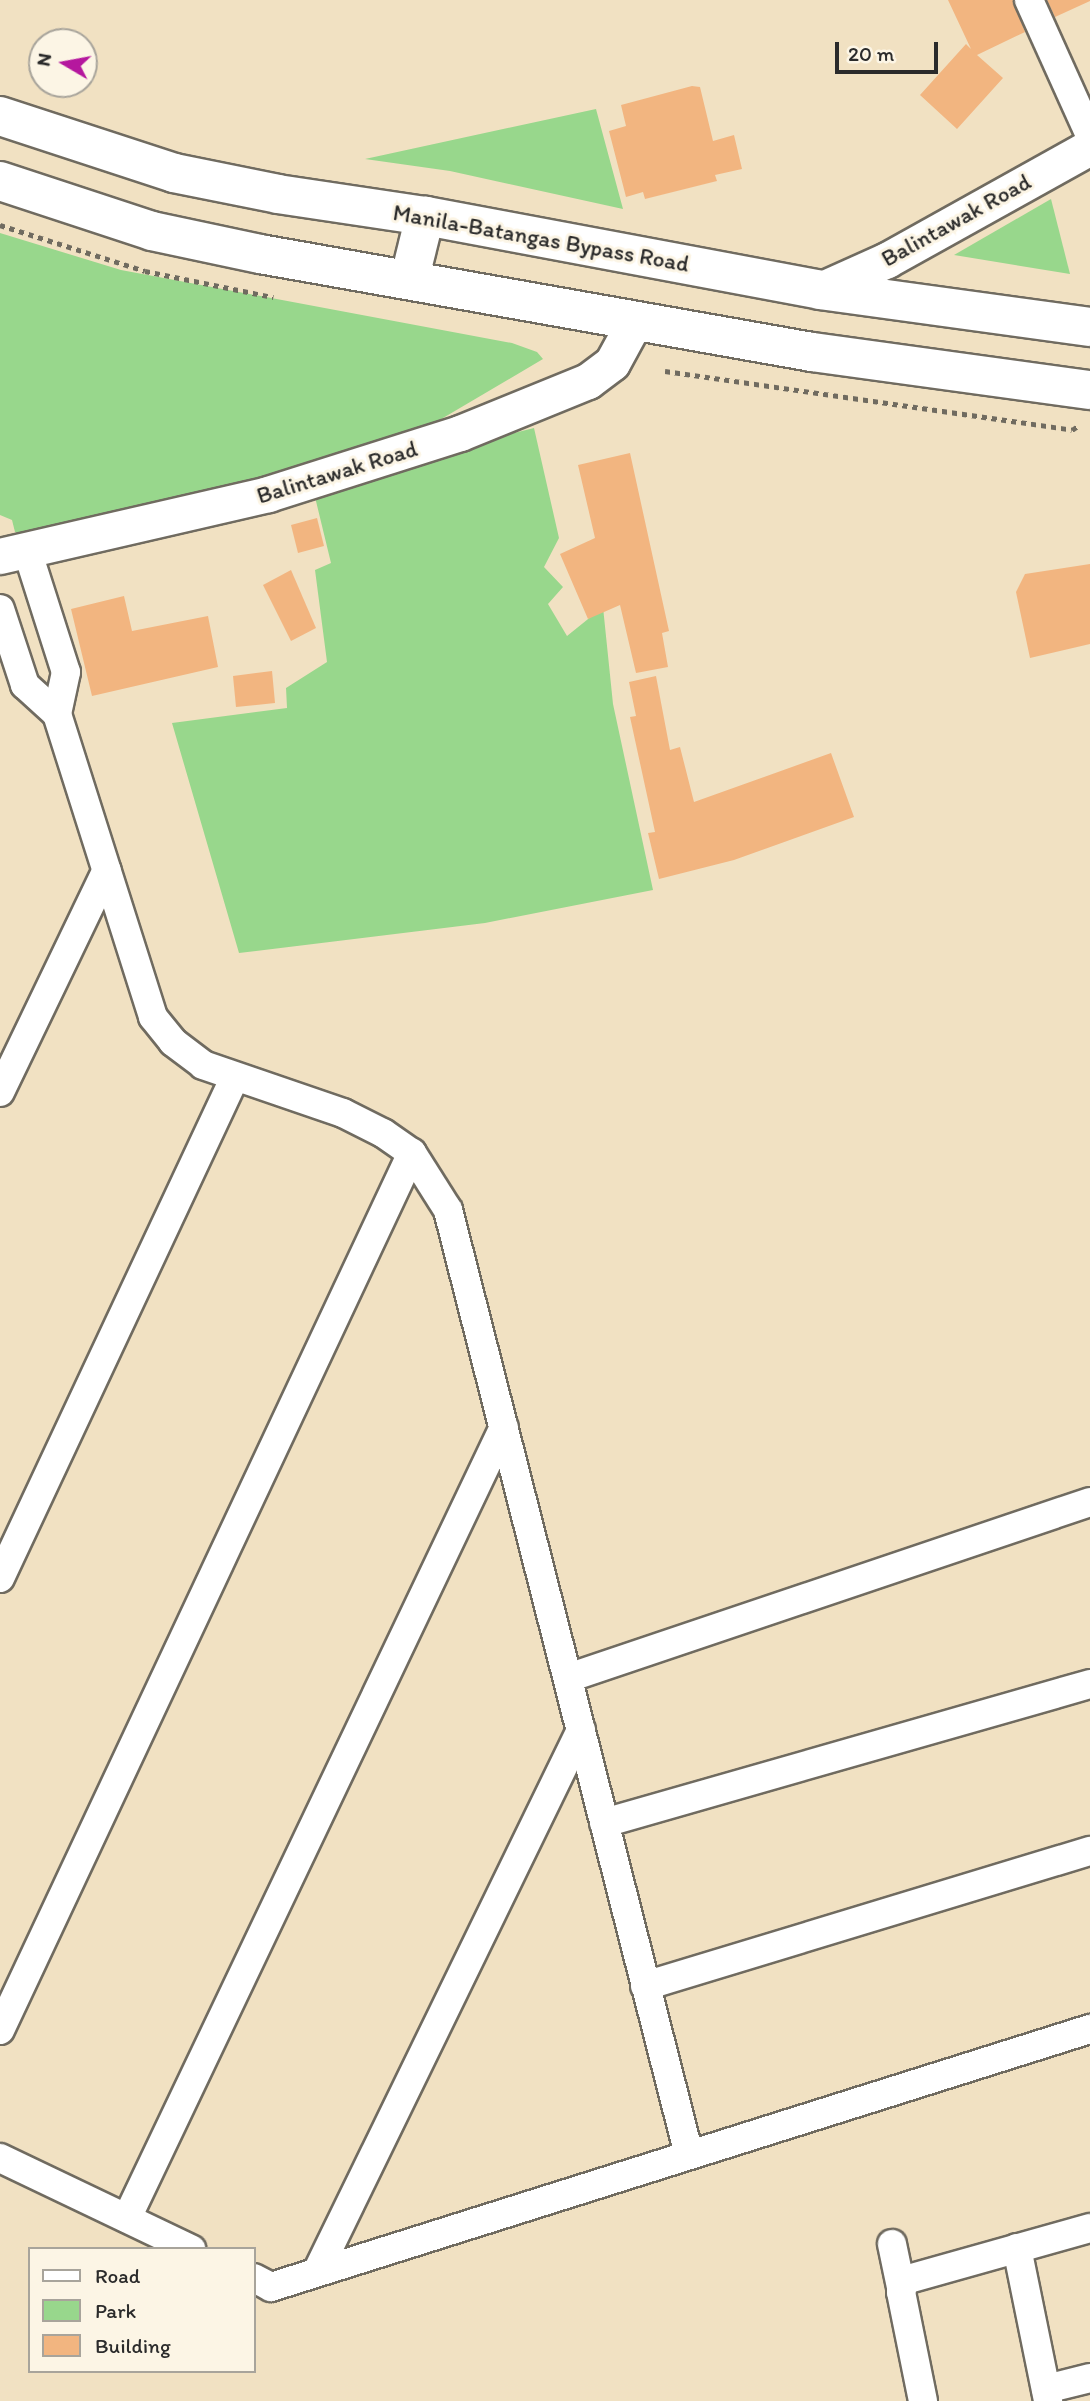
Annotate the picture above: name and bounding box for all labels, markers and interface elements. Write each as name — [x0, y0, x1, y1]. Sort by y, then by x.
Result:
north arrow — [28, 28, 98, 98]
scale bar — [838, 28, 941, 72]
text: 20 m — [848, 41, 894, 66]
text: N — [31, 51, 56, 68]
street label: Balintawak Road — [877, 168, 1035, 272]
street label: Manila-Batangas Bypass Road — [391, 198, 691, 278]
street label: Balintawak Road — [254, 435, 420, 509]
legend — [28, 2247, 256, 2373]
text: Road — [95, 2263, 140, 2288]
text: Park — [95, 2298, 136, 2323]
text: Building — [95, 2333, 171, 2358]

